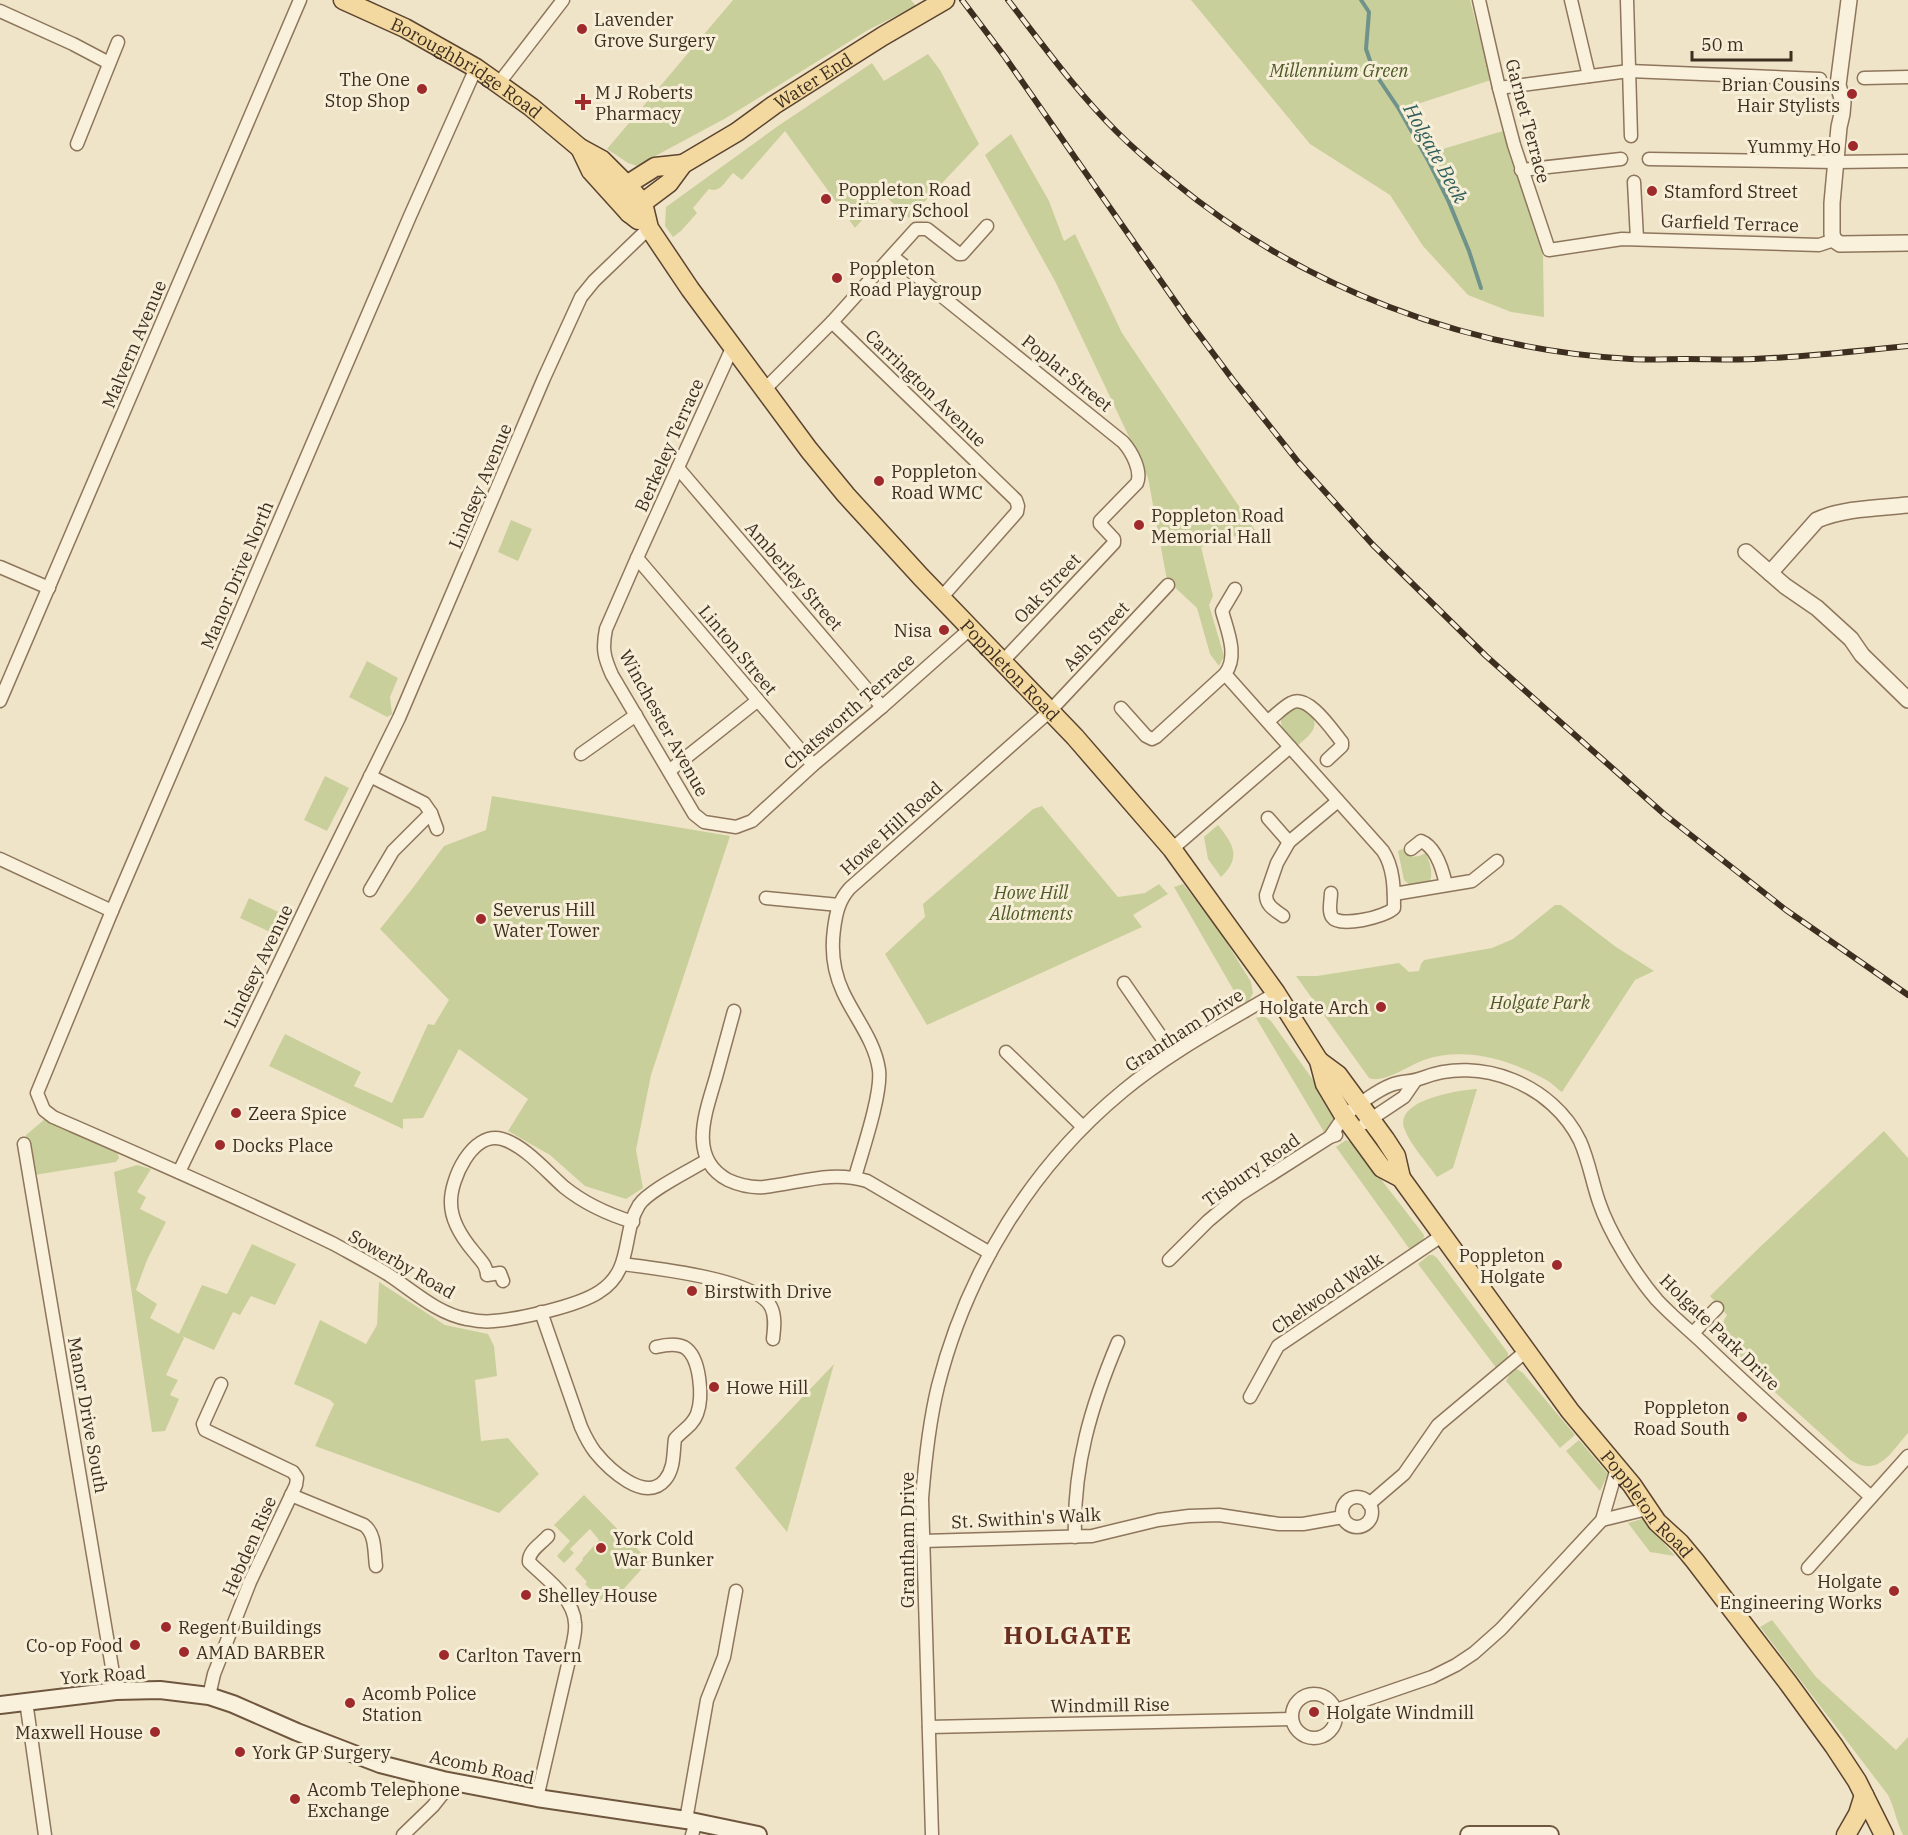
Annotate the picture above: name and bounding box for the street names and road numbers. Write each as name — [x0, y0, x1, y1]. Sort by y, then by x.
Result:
street label: Boroughbridge Road — [387, 12, 547, 123]
street label: Water End — [769, 47, 856, 114]
street label: Garnet Terrace — [1500, 56, 1556, 186]
street label: Garfield Terrace — [1661, 209, 1799, 237]
street label: Malvern Avenue — [97, 276, 171, 412]
street label: Carrington Avenue — [861, 324, 991, 452]
street label: Poplar Street — [1017, 329, 1117, 417]
street label: Berkeley Terrace — [629, 375, 709, 515]
street label: Lindsey Avenue — [443, 420, 517, 552]
street label: Manor Drive North — [195, 497, 279, 653]
street label: Amberley Street — [740, 517, 848, 635]
street label: Oak Street — [1009, 548, 1085, 628]
street label: Ash Street — [1058, 596, 1134, 676]
street label: Linton Street — [694, 600, 782, 700]
street label: Poppleton Road — [956, 614, 1065, 726]
street label: Winchester Avenue — [614, 645, 714, 801]
street label: Chatsworth Terrace — [779, 648, 919, 774]
street label: Howe Hill Road — [835, 776, 947, 880]
street label: Lindsey Avenue — [218, 901, 298, 1031]
street label: Grantham Drive — [1121, 983, 1247, 1077]
street label: Tisbury Road — [1198, 1128, 1304, 1212]
street label: Sowerby Road — [344, 1224, 460, 1304]
street label: Chelwood Walk — [1267, 1247, 1388, 1339]
street label: Holgate Park Drive — [1655, 1269, 1785, 1395]
street label: Manor Drive South — [63, 1335, 113, 1495]
street label: Poppleton Road — [1596, 1445, 1699, 1562]
street label: Grantham Drive — [896, 1472, 919, 1608]
street label: Hebden Rise — [217, 1492, 281, 1600]
street label: St. Swithin's Walk — [951, 1503, 1102, 1533]
street label: York Road — [59, 1661, 147, 1689]
street label: Windmill Rise — [1050, 1692, 1170, 1718]
street label: Acomb Road — [427, 1745, 537, 1789]

